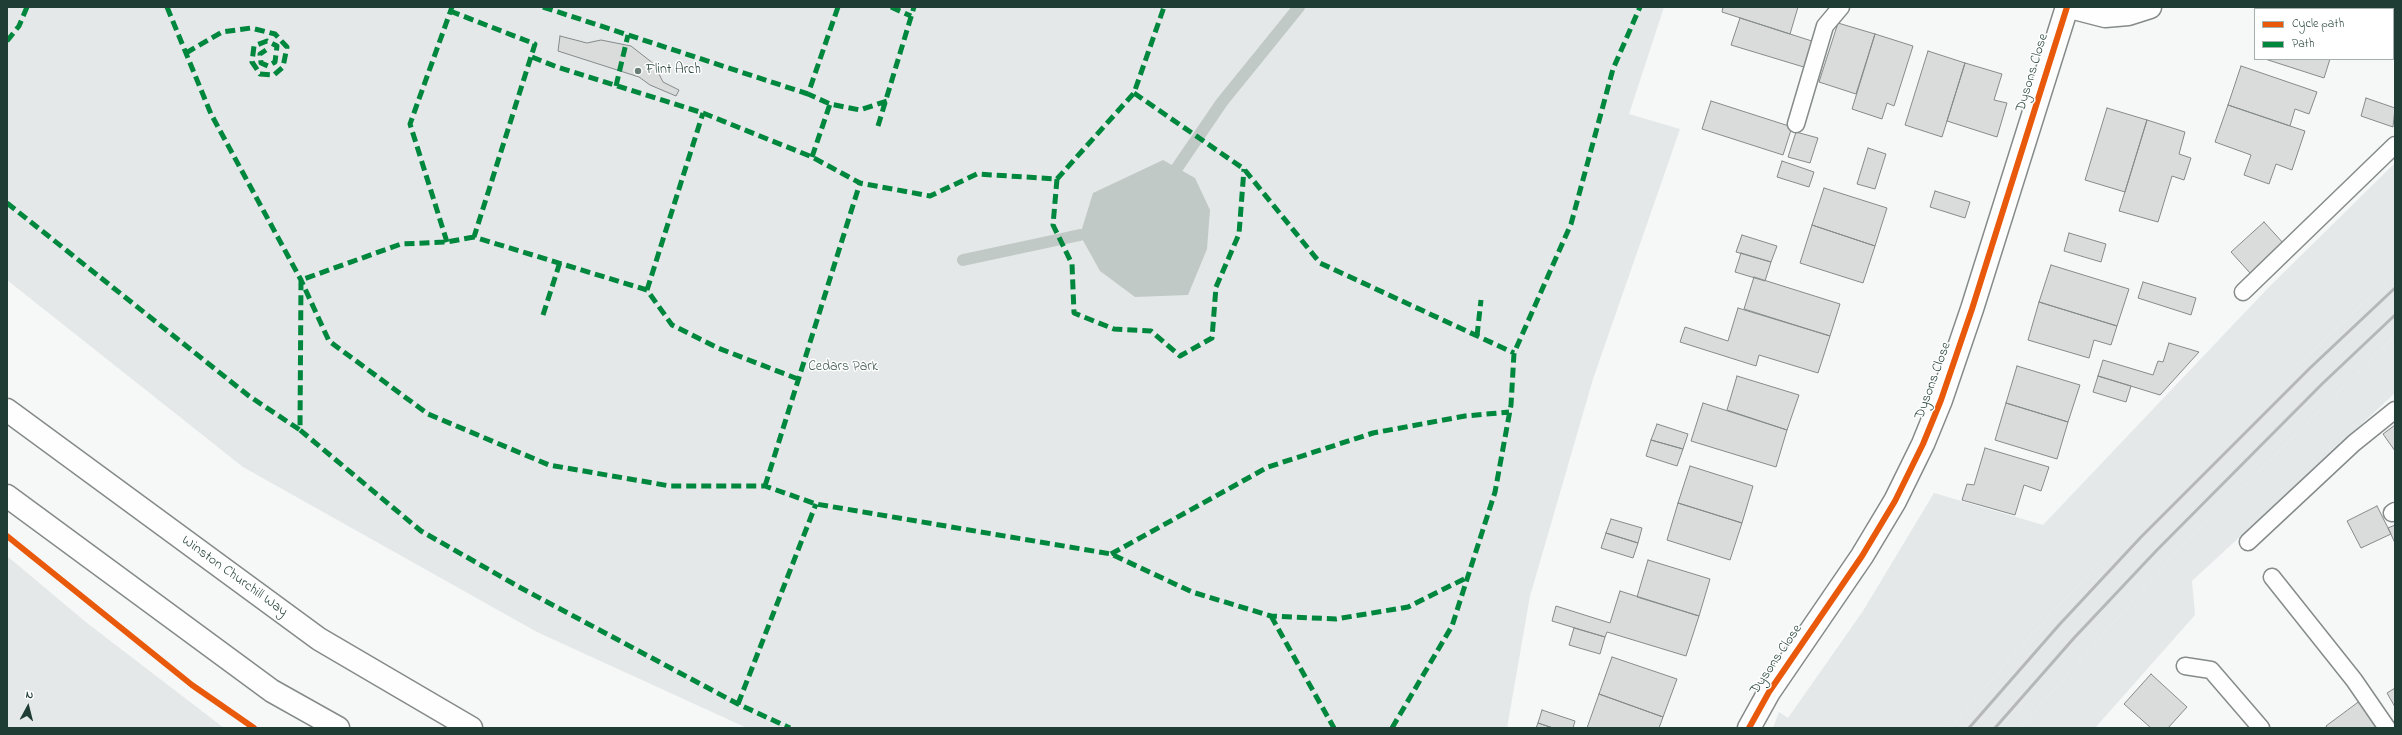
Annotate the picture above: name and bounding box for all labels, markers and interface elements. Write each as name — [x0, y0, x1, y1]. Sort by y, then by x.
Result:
legend — [2254, 8, 2394, 60]
text: Cycle path — [2292, 15, 2344, 33]
street label: Dysons Close — [2013, 32, 2053, 114]
text: Path — [2292, 35, 2314, 53]
place label: Flint Arch — [646, 63, 701, 79]
marker: Flint Arch — [633, 66, 643, 76]
street label: Dysons Close — [1912, 340, 1956, 422]
park label: Cedars Park — [808, 360, 878, 376]
street label: Winston Churchill Way — [178, 533, 290, 621]
street label: Dysons Close — [1747, 622, 1807, 698]
north arrow — [8, 687, 48, 727]
text: N — [25, 687, 34, 703]

